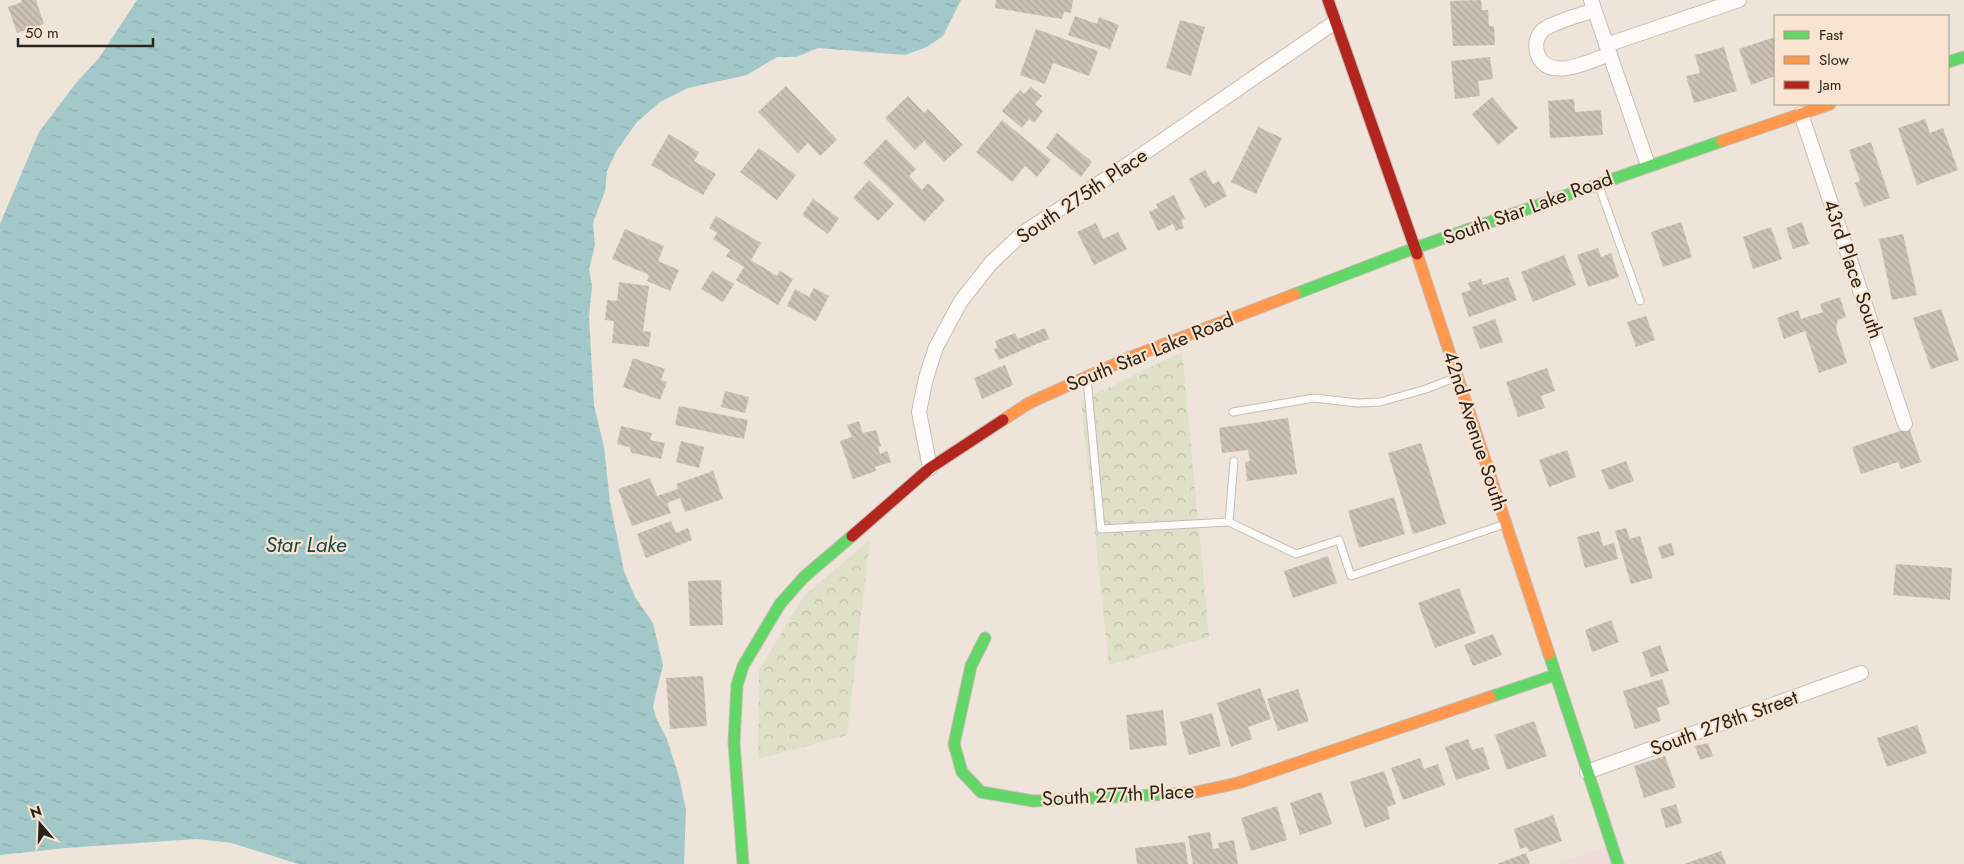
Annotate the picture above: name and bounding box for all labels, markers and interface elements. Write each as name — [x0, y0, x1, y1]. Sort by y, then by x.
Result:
scale bar — [18, 15, 152, 47]
legend — [1774, 15, 1949, 105]
text: 50 m — [25, 22, 59, 44]
text: Fast — [1819, 24, 1843, 46]
text: Slow — [1819, 49, 1850, 71]
text: Jam — [1817, 74, 1842, 96]
street label: South 275th Place — [1010, 141, 1154, 251]
street label: South Star Lake Road — [1439, 164, 1617, 252]
street label: 43rd Place South — [1816, 195, 1890, 343]
street label: South Star Lake Road — [1062, 305, 1238, 399]
street label: 42nd Avenue South — [1435, 347, 1515, 515]
water label: Star Lake — [266, 530, 347, 560]
street label: South 278th Street — [1646, 683, 1802, 763]
street label: South 277th Place — [1041, 777, 1195, 813]
north arrow — [15, 799, 65, 849]
text: N — [27, 800, 44, 823]

